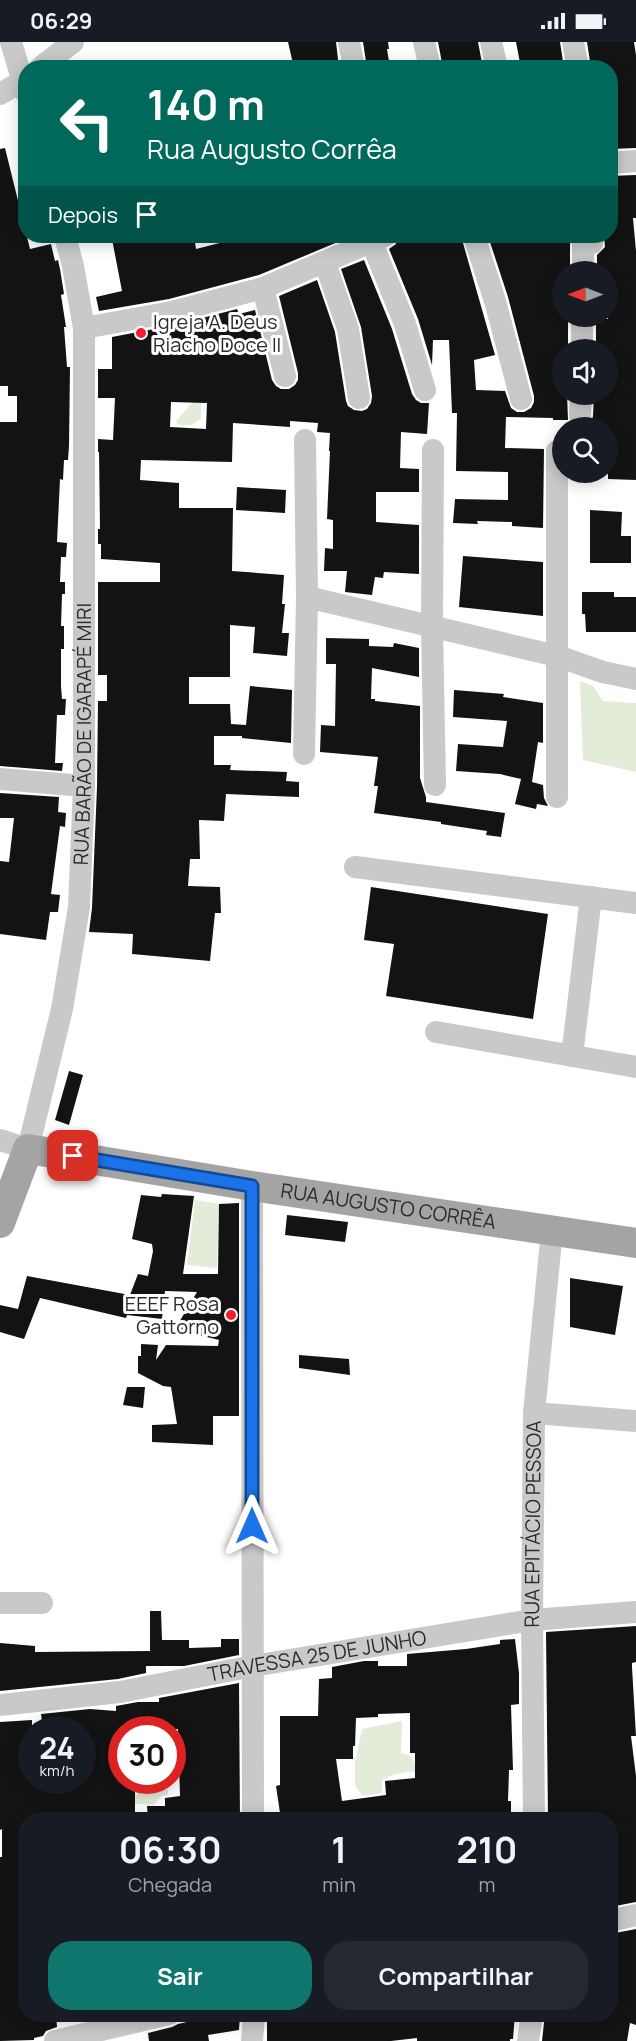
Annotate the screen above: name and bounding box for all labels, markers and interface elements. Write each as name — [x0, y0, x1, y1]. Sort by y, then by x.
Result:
text: 06:29 — [30, 6, 92, 36]
text: 140 m — [147, 75, 265, 133]
icon: left — [48, 84, 126, 162]
text: Rua Augusto Corrêa — [147, 130, 397, 167]
icon: arrive — [130, 198, 163, 231]
text: Depois — [48, 200, 118, 230]
north arrow — [552, 261, 618, 327]
map controls — [552, 261, 618, 483]
place label: Igreja A. Deus Riacho Doce II — [153, 308, 281, 358]
marker: Igreja A. Deus Riacho Doce II — [134, 326, 148, 340]
button: sound — [552, 339, 618, 405]
button: search — [552, 417, 618, 483]
street label: RUA BARÃO DE IGARAPÉ MIRI — [67, 603, 97, 866]
pin — [47, 1130, 98, 1181]
icon: arrive — [56, 1139, 89, 1172]
street label: RUA AUGUSTO CORRÊA — [279, 1176, 498, 1235]
place label: EEEF Rosa Gattorno — [125, 1290, 219, 1340]
marker: EEEF Rosa Gattorno — [224, 1308, 238, 1322]
street label: RUA EPITÁCIO PESSOA — [518, 1420, 547, 1628]
position arrow — [220, 1494, 284, 1558]
street label: TRAVESSA 25 DE JUNHO — [205, 1624, 428, 1688]
speed limit sign: 30 — [108, 1716, 186, 1794]
text: 24 — [39, 1727, 75, 1768]
text: km/h — [40, 1760, 74, 1781]
text: 06:30 — [119, 1825, 222, 1874]
text: 1 — [331, 1825, 347, 1874]
text: 210 — [456, 1825, 517, 1874]
text: Chegada — [128, 1871, 212, 1898]
text: min — [322, 1871, 356, 1898]
text: m — [478, 1871, 495, 1898]
button: Sair — [48, 1941, 312, 2010]
button: Compartilhar — [324, 1941, 588, 2010]

